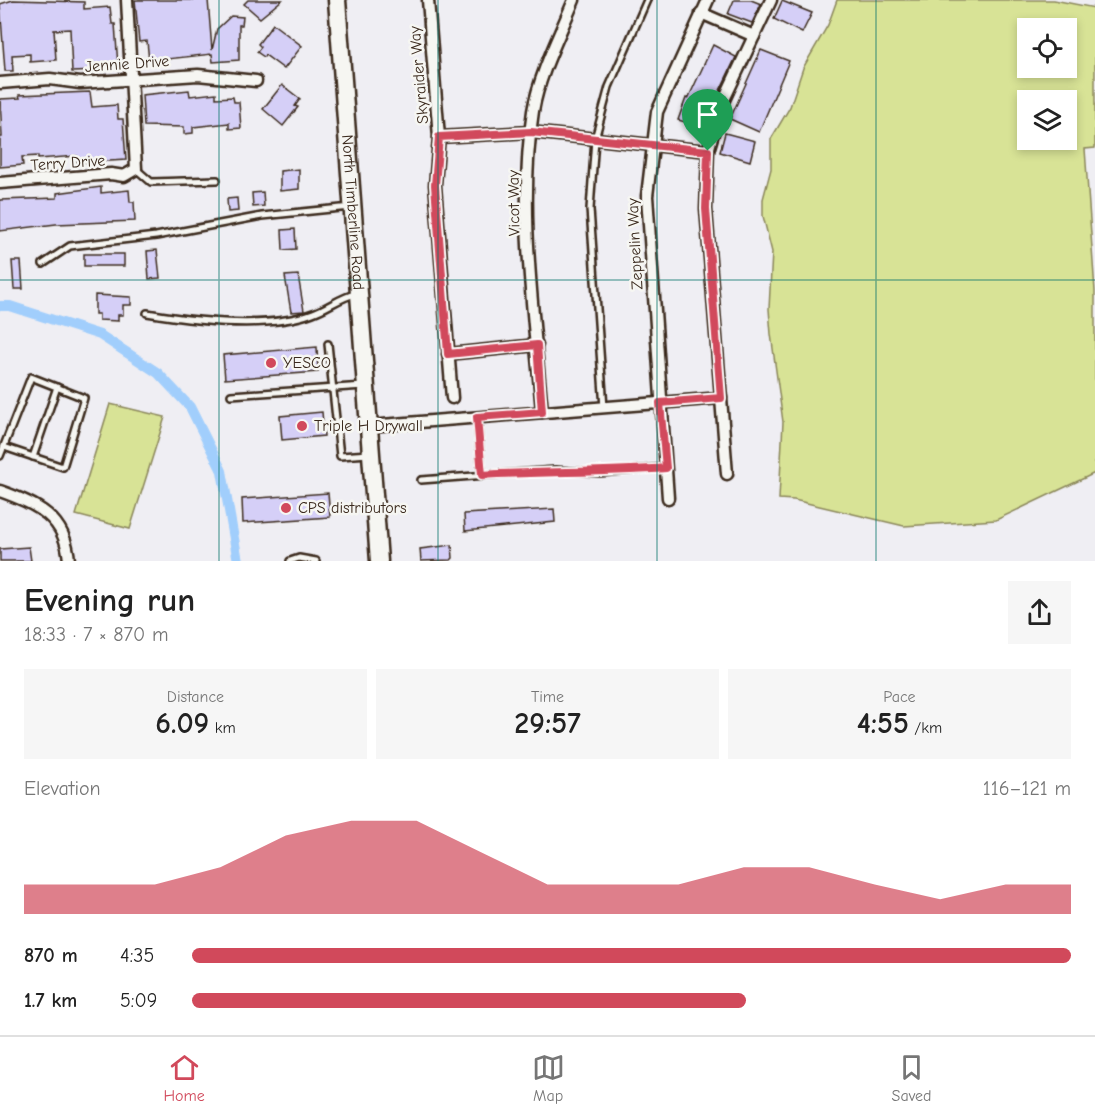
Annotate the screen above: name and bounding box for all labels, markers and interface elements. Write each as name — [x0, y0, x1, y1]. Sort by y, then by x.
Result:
map controls — [1017, 18, 1077, 150]
button: locate — [1017, 18, 1077, 78]
street label: Skyraider Way — [406, 25, 432, 125]
street label: Jennie Drive — [84, 52, 170, 76]
pin — [682, 89, 733, 151]
button: layers — [1017, 90, 1077, 150]
icon: arrive — [691, 98, 724, 131]
street label: North Timberline Road — [338, 134, 368, 291]
street label: Terry Drive — [30, 151, 106, 175]
street label: Vicot Way — [504, 169, 524, 236]
street label: Zeppelin Way — [624, 197, 646, 290]
place label: YESCO — [283, 354, 331, 372]
marker: YESCO — [264, 356, 278, 370]
place label: Triple H Drywall — [314, 417, 423, 435]
marker: Triple H Drywall — [295, 419, 309, 433]
place label: CPS distributors — [298, 499, 407, 517]
marker: CPS distributors — [279, 501, 293, 515]
text: Evening run — [24, 581, 195, 619]
button: share — [1008, 581, 1071, 644]
text: 18:33 · 7 × 870 m — [24, 623, 168, 646]
text: Distance — [167, 688, 224, 706]
text: Time — [531, 688, 564, 706]
text: Pace — [883, 688, 916, 706]
text: 6.09 — [155, 706, 209, 741]
text: 29:57 — [514, 706, 581, 741]
text: 4:55 — [857, 706, 909, 741]
text: km — [209, 719, 236, 737]
text: /km — [909, 719, 942, 737]
text: Elevation — [24, 777, 101, 800]
text: 116–121 m — [983, 777, 1071, 800]
text: 870 m — [24, 944, 78, 967]
text: 4:35 — [120, 944, 154, 967]
text: 1.7 km — [24, 989, 77, 1012]
text: 5:09 — [120, 989, 157, 1012]
tab: Home — [163, 1051, 205, 1105]
tab: Map — [532, 1051, 565, 1105]
tab: Saved — [892, 1051, 932, 1105]

